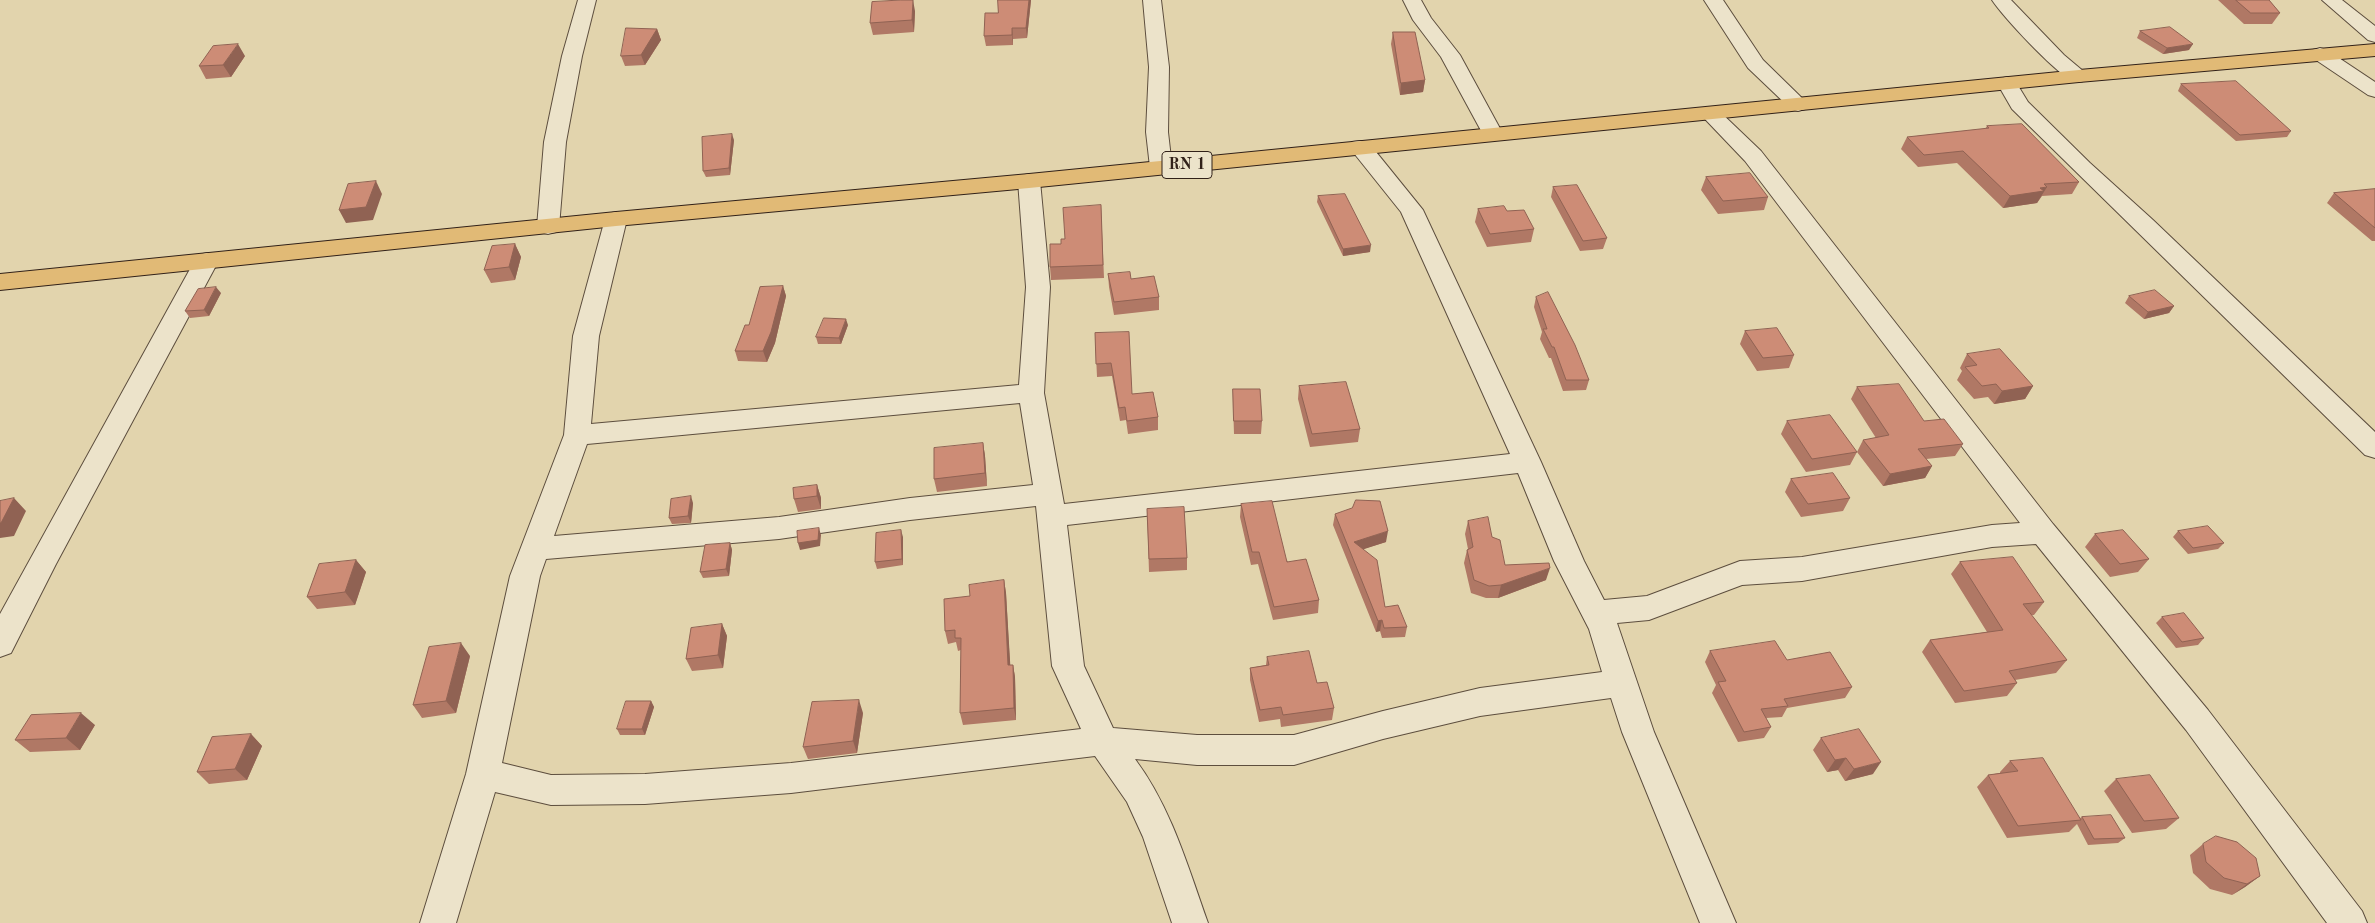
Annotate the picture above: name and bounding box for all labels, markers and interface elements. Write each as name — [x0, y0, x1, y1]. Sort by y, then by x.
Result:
road number: RN 1 — [1162, 152, 1212, 178]

